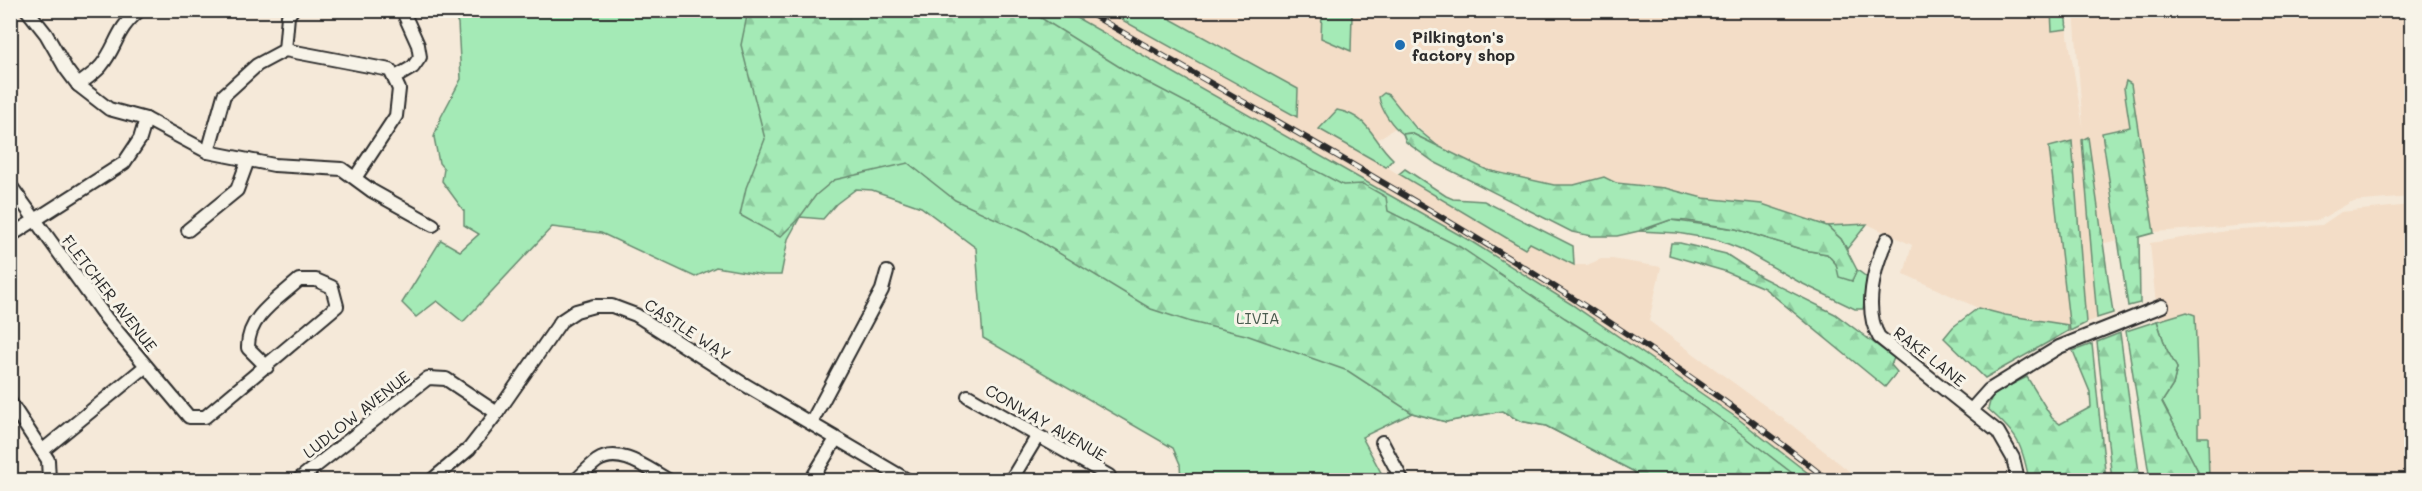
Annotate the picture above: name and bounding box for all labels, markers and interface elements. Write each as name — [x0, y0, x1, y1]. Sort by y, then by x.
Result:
place label: Pilkington's factory shop — [1412, 26, 1515, 65]
marker: Pilkington's factory shop — [1393, 38, 1407, 52]
street label: FLETCHER AVENUE — [58, 230, 162, 356]
street label: CASTLE WAY — [641, 293, 735, 365]
park label: LIVIA — [1236, 307, 1280, 328]
street label: RAKE LANE — [1890, 321, 1970, 391]
street label: LUDLOW AVENUE — [298, 366, 414, 462]
street label: CONWAY AVENUE — [982, 379, 1110, 465]

